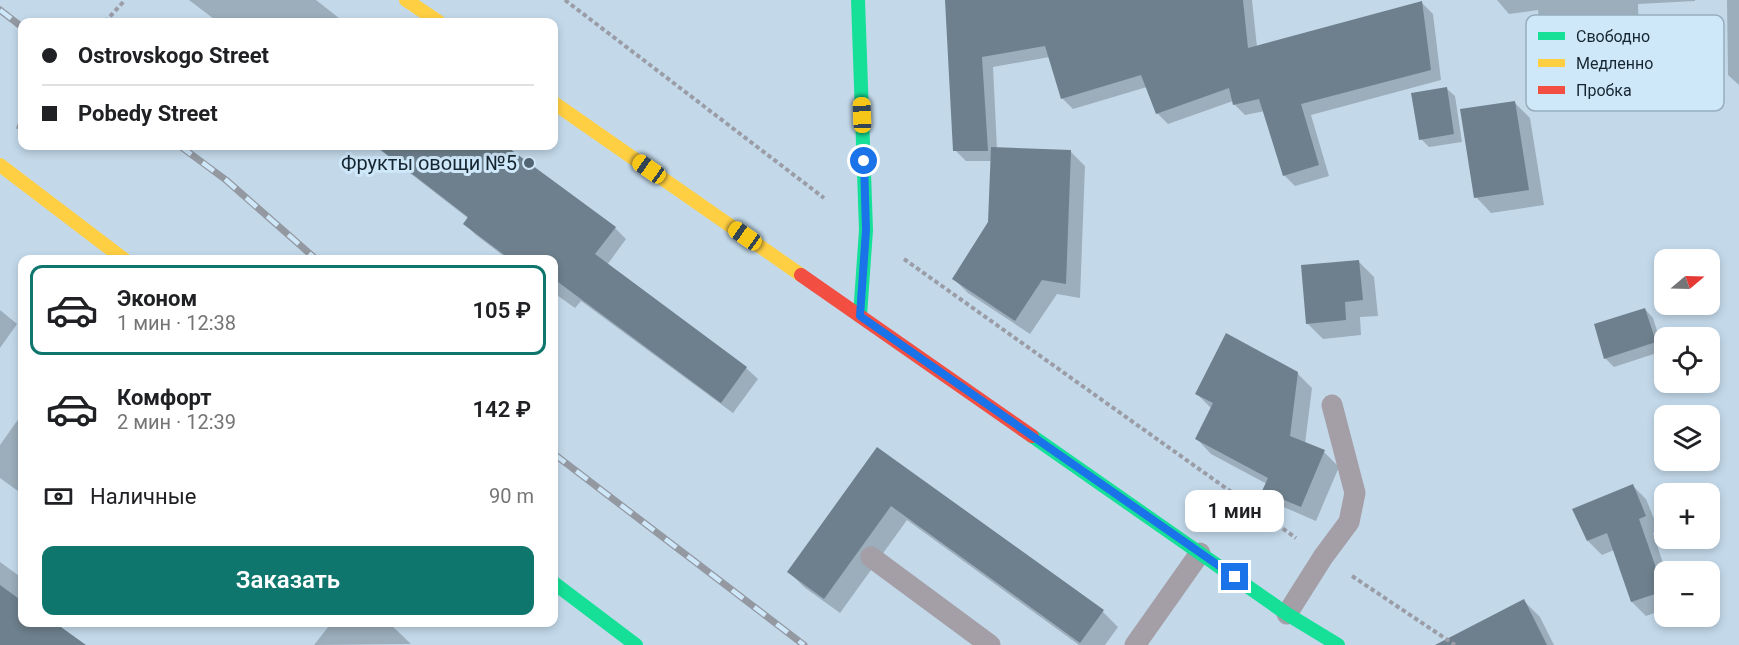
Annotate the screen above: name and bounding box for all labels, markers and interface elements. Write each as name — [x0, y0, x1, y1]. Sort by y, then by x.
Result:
legend — [1526, 15, 1724, 111]
text: Свободно — [1576, 27, 1650, 46]
text: Ostrovskogo Street — [78, 43, 269, 68]
text: Медленно — [1576, 54, 1653, 73]
text: Пробка — [1576, 81, 1632, 100]
car — [852, 97, 872, 133]
text: Pobedy Street — [78, 101, 218, 126]
route start — [850, 147, 877, 174]
place label: Фрукты овощи №5 — [341, 151, 517, 175]
car — [629, 151, 669, 187]
marker: Фрукты овощи №5 — [522, 156, 536, 170]
car — [725, 218, 765, 254]
north arrow — [1654, 249, 1720, 315]
map controls — [1654, 249, 1720, 627]
icon: car — [45, 283, 99, 337]
text: Эконом — [117, 286, 197, 311]
text: 105 ₽ — [473, 298, 531, 323]
text: 1 мин · 12:38 — [117, 311, 236, 335]
button: locate — [1654, 327, 1720, 393]
icon: car — [45, 382, 99, 436]
text: Комфорт — [117, 385, 212, 410]
text: 142 ₽ — [473, 397, 531, 422]
button: layers — [1654, 405, 1720, 471]
text: 2 мин · 12:39 — [117, 410, 236, 434]
icon: cash — [42, 480, 75, 513]
button: + — [1654, 483, 1720, 549]
text: Наличные — [90, 484, 196, 509]
text: 90 m — [489, 484, 534, 508]
callout: 1 мин — [1186, 490, 1284, 532]
text: 1 мин — [1207, 499, 1262, 523]
button: Заказать — [42, 546, 534, 615]
button: − — [1654, 561, 1720, 627]
route end — [1221, 563, 1248, 590]

